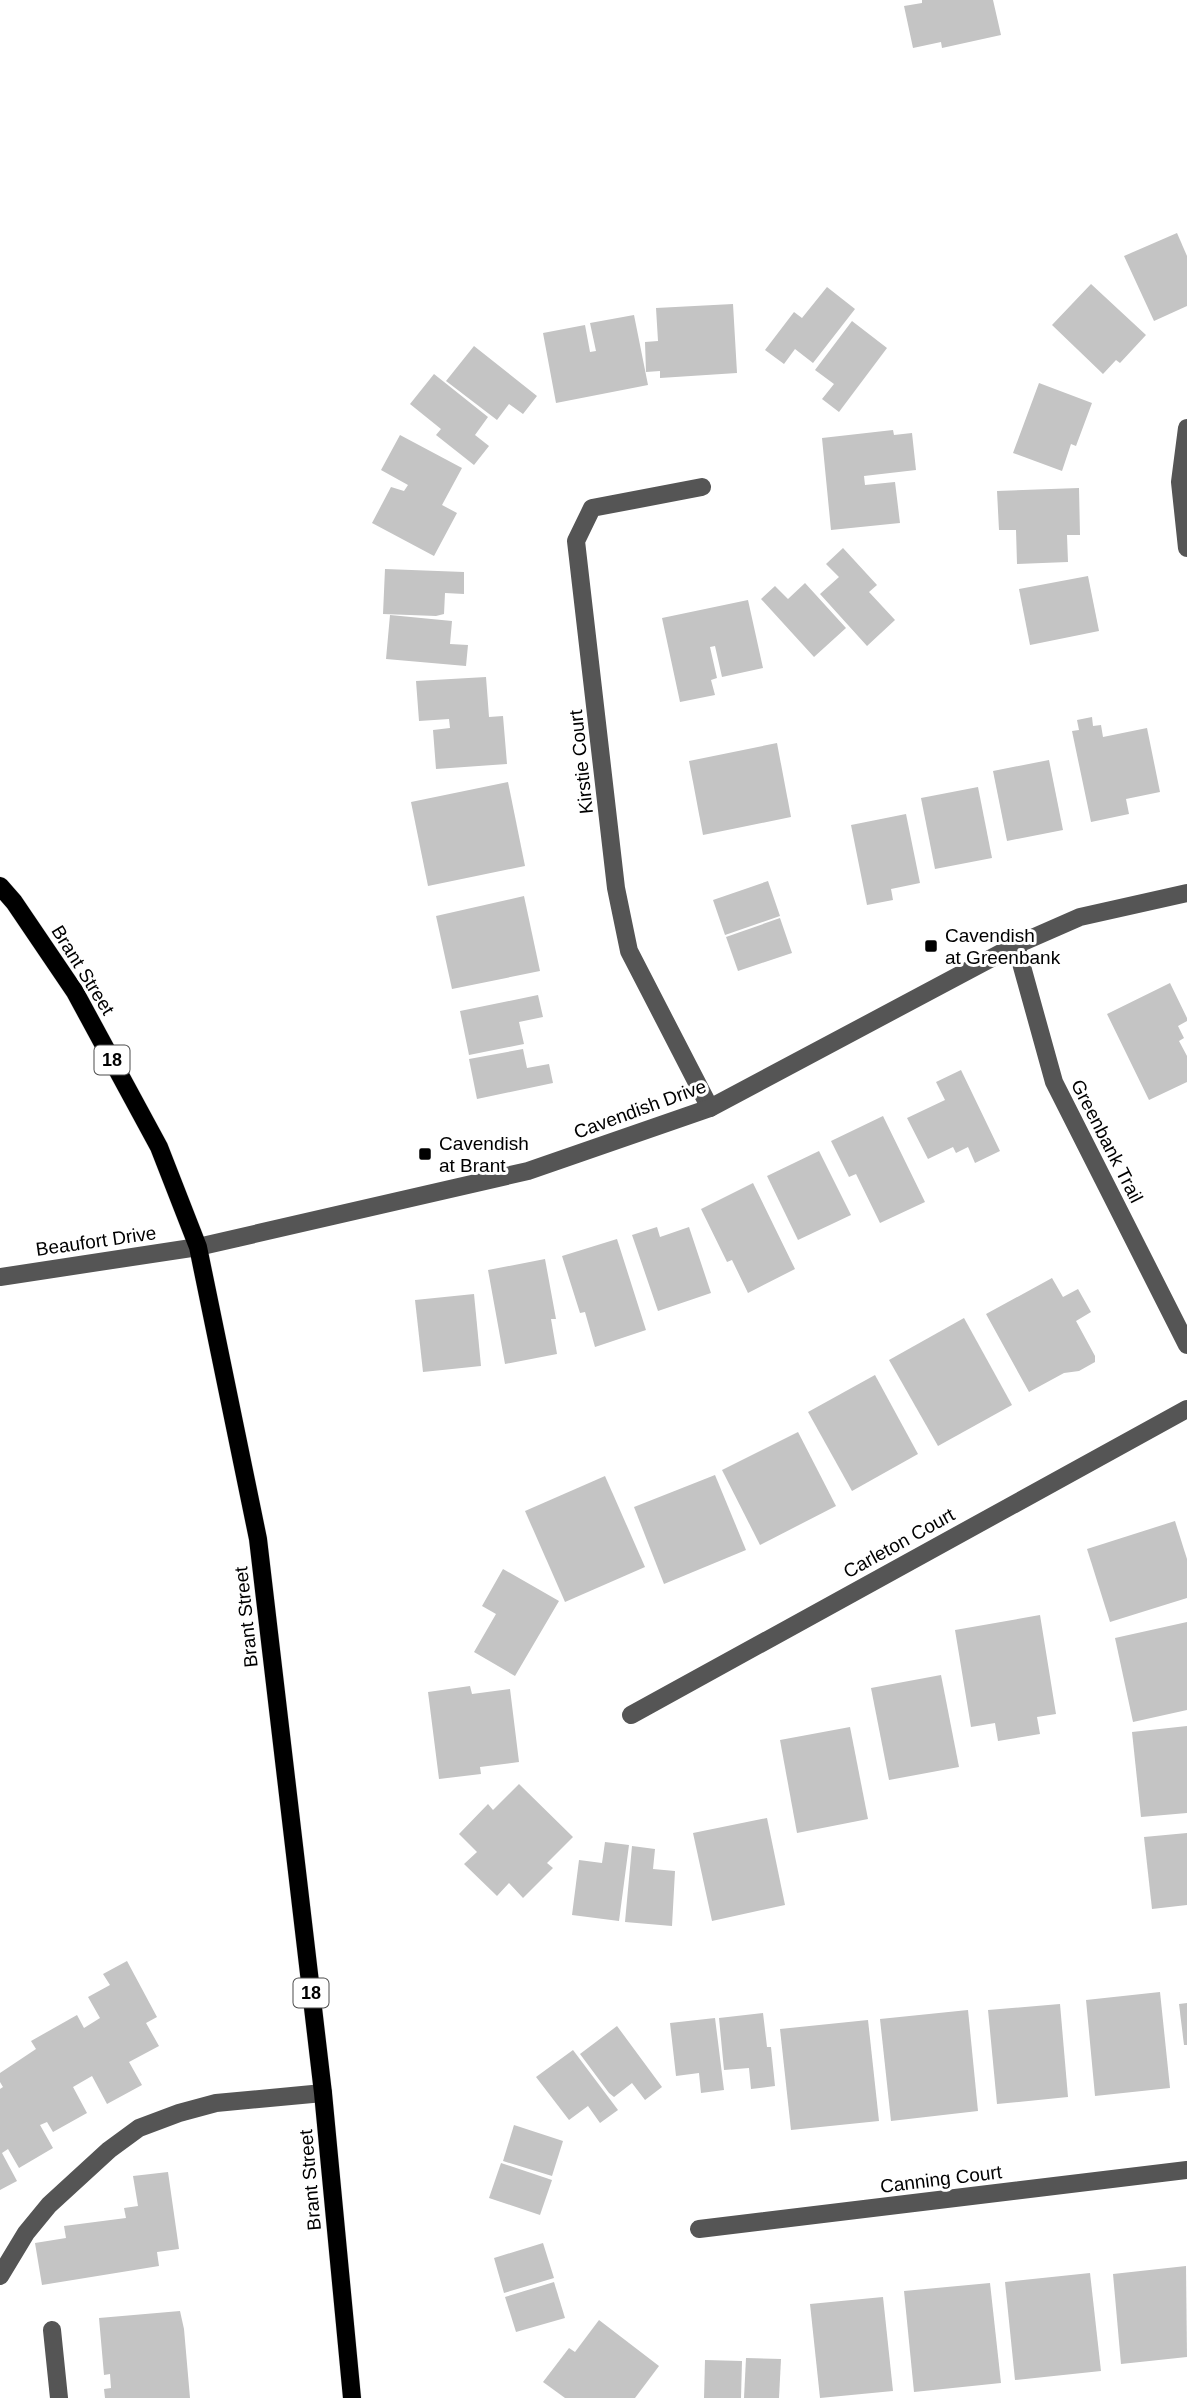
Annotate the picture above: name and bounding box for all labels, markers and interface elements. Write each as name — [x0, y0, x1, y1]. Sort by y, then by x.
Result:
street label: Kirstie Court — [565, 708, 597, 815]
street label: Brant Street — [47, 921, 119, 1019]
place label: Cavendish at Greenbank — [945, 925, 1061, 968]
marker: Cavendish at Greenbank — [923, 938, 939, 954]
road number: 18 — [94, 1045, 130, 1074]
street label: Cavendish Drive — [571, 1075, 709, 1143]
street label: Greenbank Trail — [1067, 1076, 1147, 1206]
place label: Cavendish at Brant — [439, 1133, 529, 1176]
marker: Cavendish at Brant — [417, 1146, 433, 1162]
street label: Beaufort Drive — [34, 1222, 158, 1260]
street label: Carleton Court — [840, 1504, 959, 1582]
street label: Brant Street — [230, 1565, 262, 1669]
road number: 18 — [294, 1979, 328, 2008]
street label: Brant Street — [295, 2128, 325, 2231]
street label: Canning Court — [879, 2161, 1004, 2197]

